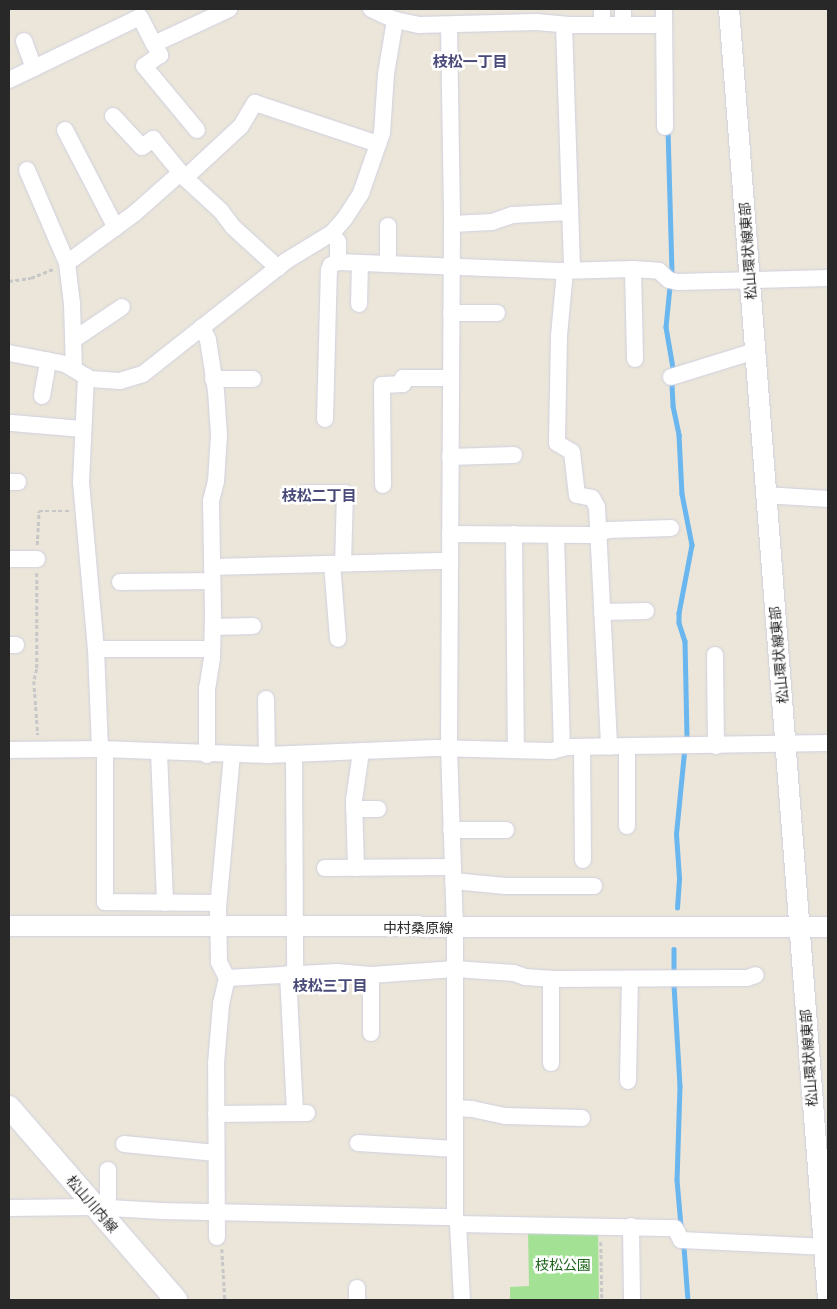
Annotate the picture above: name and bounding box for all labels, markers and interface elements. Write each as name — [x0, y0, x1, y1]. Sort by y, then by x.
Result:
district label: 枝松一丁目 — [433, 53, 507, 71]
street label: 松山環状線東部 — [736, 202, 760, 300]
district label: 枝松二丁目 — [282, 487, 356, 505]
street label: 松山環状線東部 — [766, 605, 792, 705]
street label: 中村桑原線 — [383, 920, 453, 936]
district label: 枝松三丁目 — [293, 977, 367, 995]
street label: 松山環状線東部 — [797, 1009, 821, 1107]
street label: 松山川内線 — [63, 1172, 121, 1236]
park label: 枝松公園 — [535, 1257, 591, 1273]

